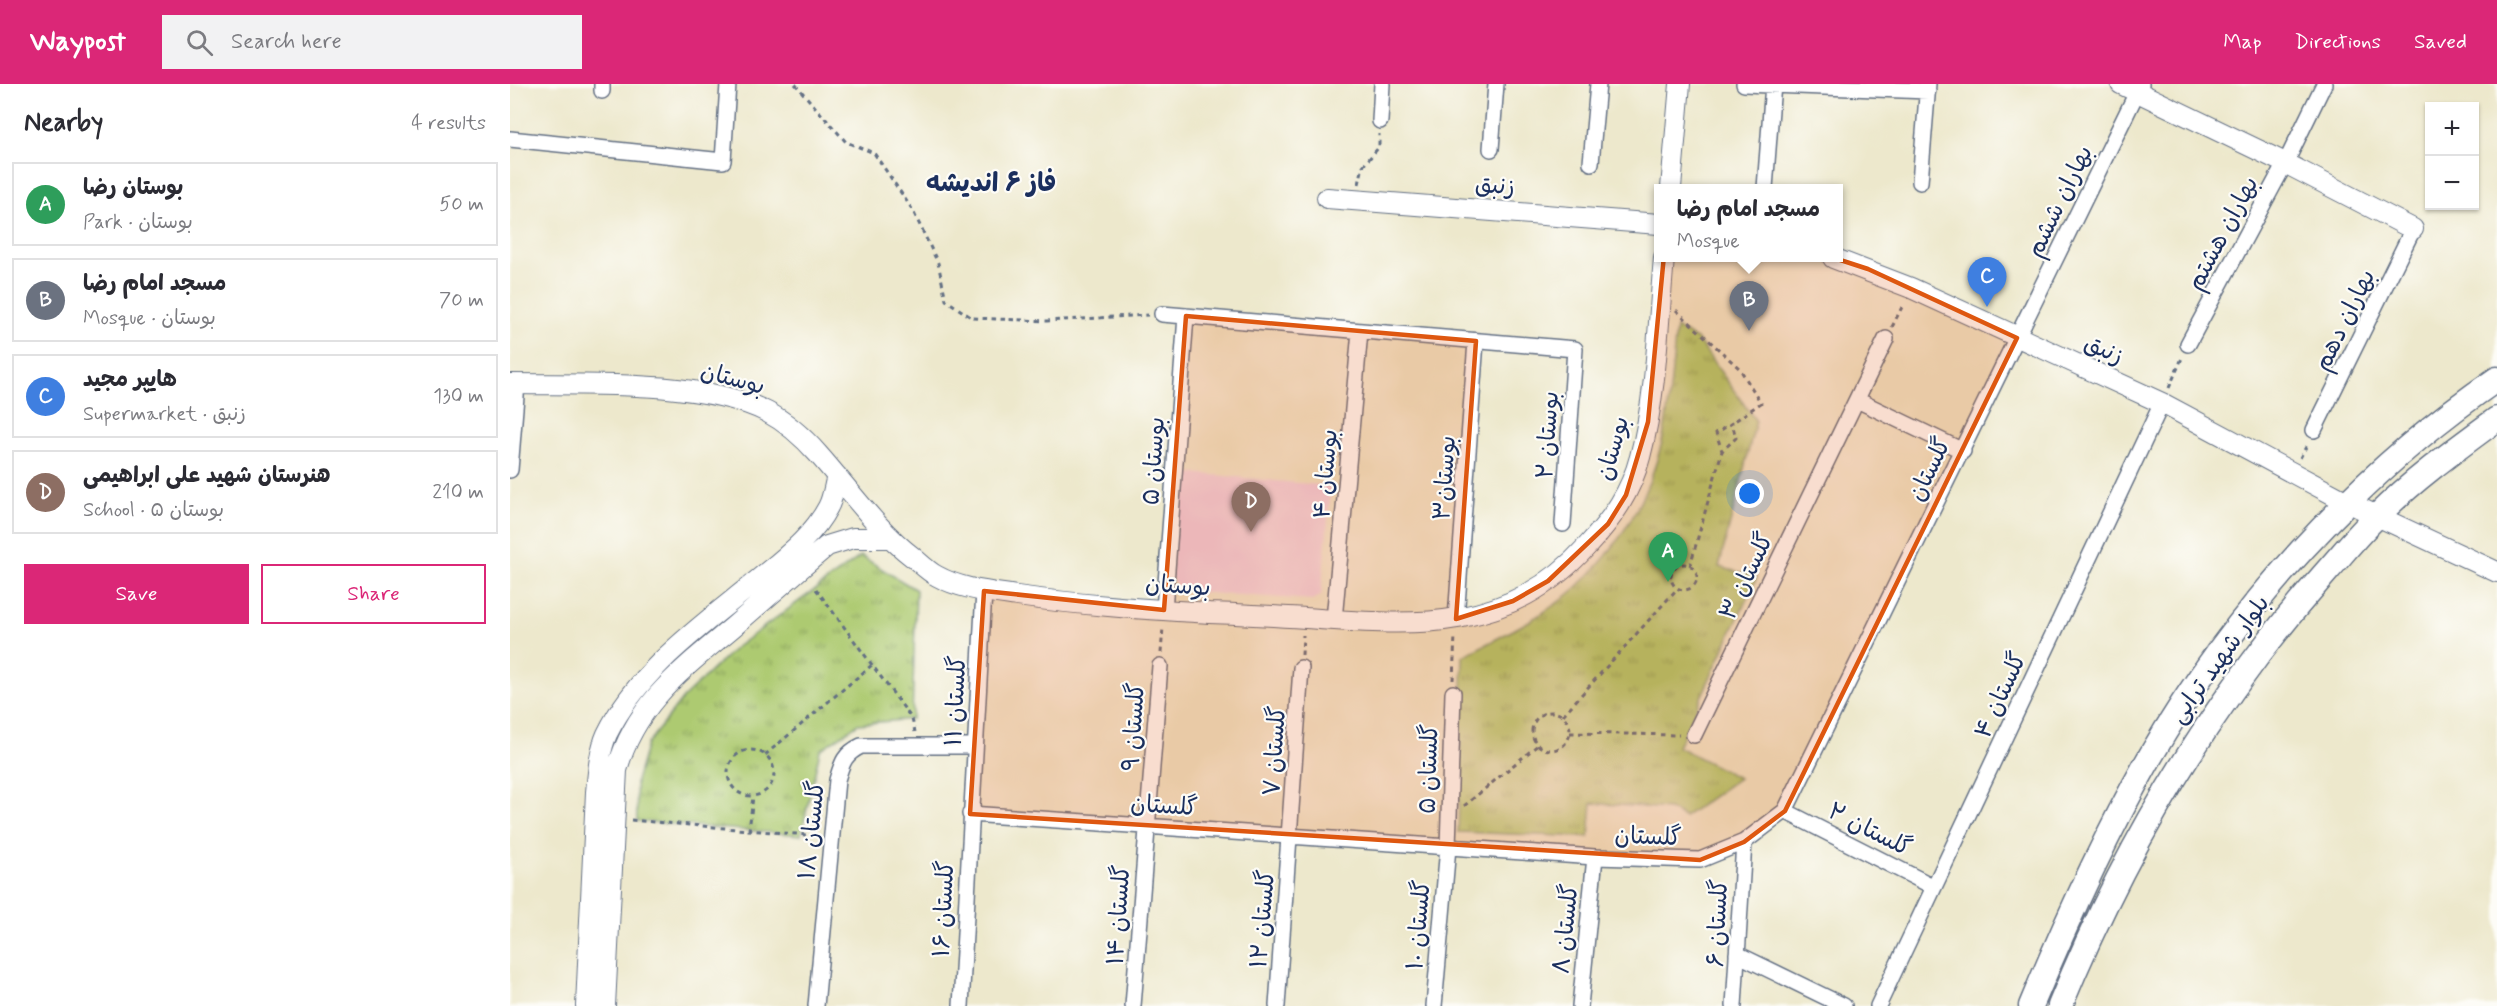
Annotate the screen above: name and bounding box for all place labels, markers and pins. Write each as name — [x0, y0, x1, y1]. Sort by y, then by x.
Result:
pin: C — [1968, 258, 2006, 307]
pin: B — [1730, 282, 1768, 331]
pin: D — [1232, 482, 1270, 532]
pin: A — [1648, 532, 1688, 582]

